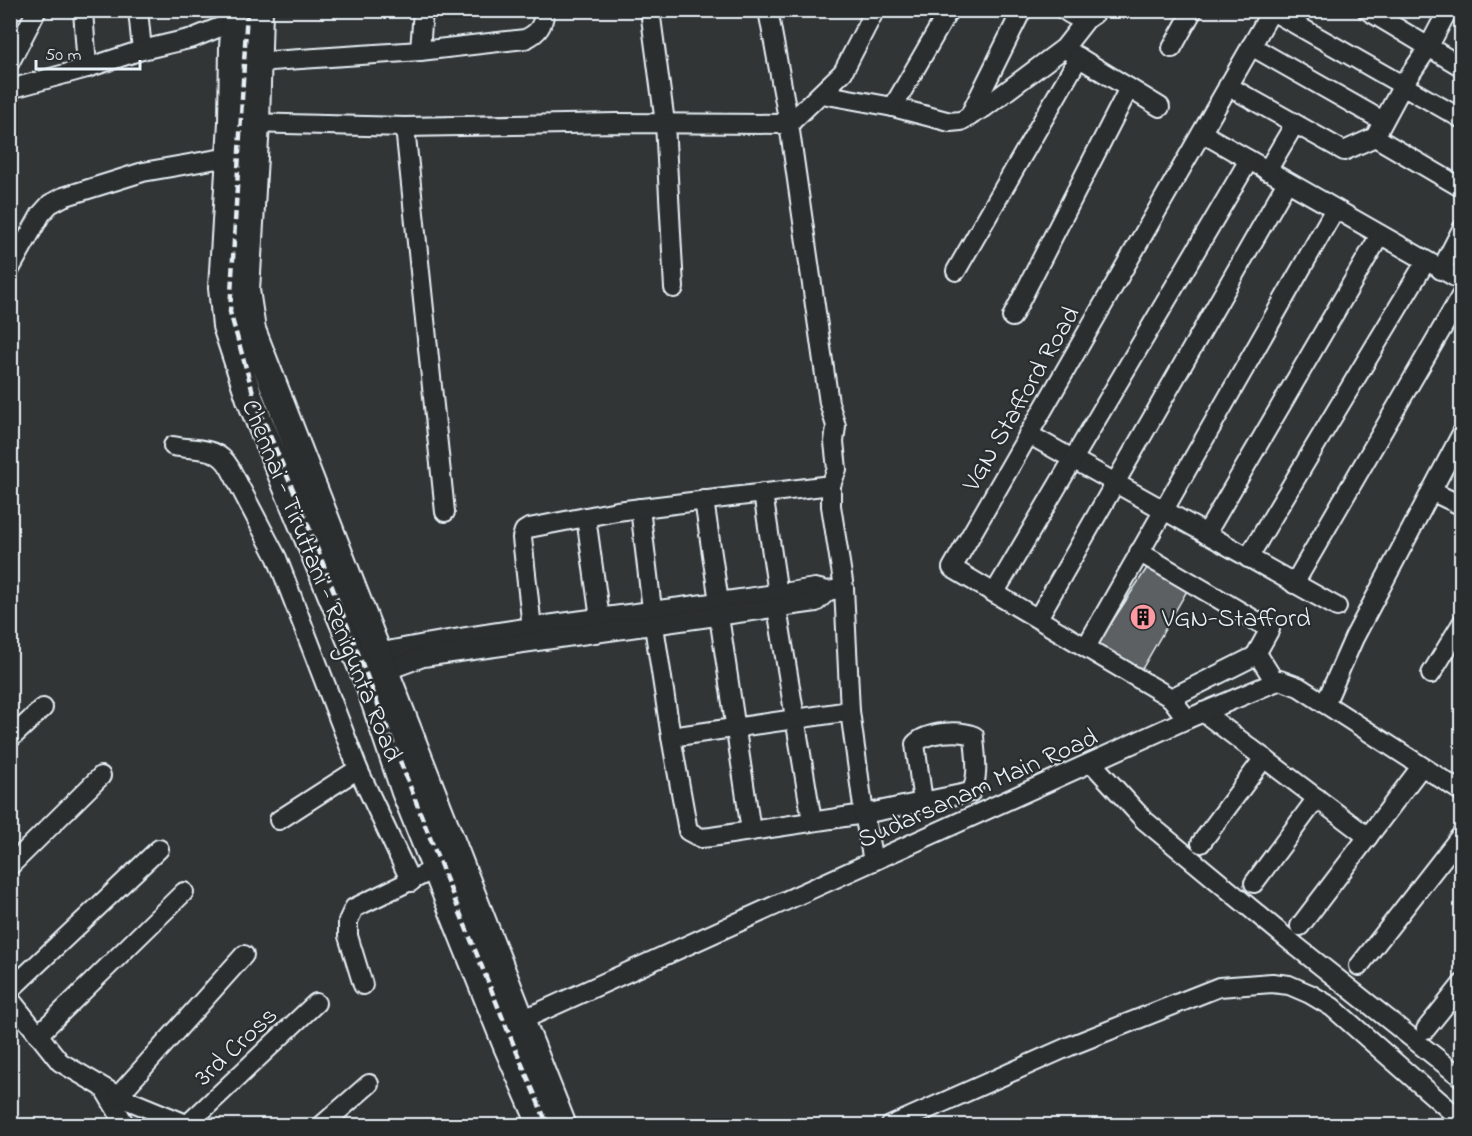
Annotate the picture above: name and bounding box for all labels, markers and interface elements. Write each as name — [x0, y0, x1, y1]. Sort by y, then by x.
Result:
scale bar — [36, 33, 140, 71]
text: 50 m — [45, 43, 82, 69]
street label: VGN Stafford Road — [954, 299, 1091, 500]
street label: Chennai - Tiruttani - Renigunta Road — [230, 394, 411, 769]
place label: VGN-Stafford — [1161, 601, 1311, 639]
building icon: VGN-Stafford — [1128, 602, 1158, 632]
street label: Sudarsanam Main Road — [852, 719, 1105, 860]
street label: 3rd Cross — [187, 998, 287, 1096]

